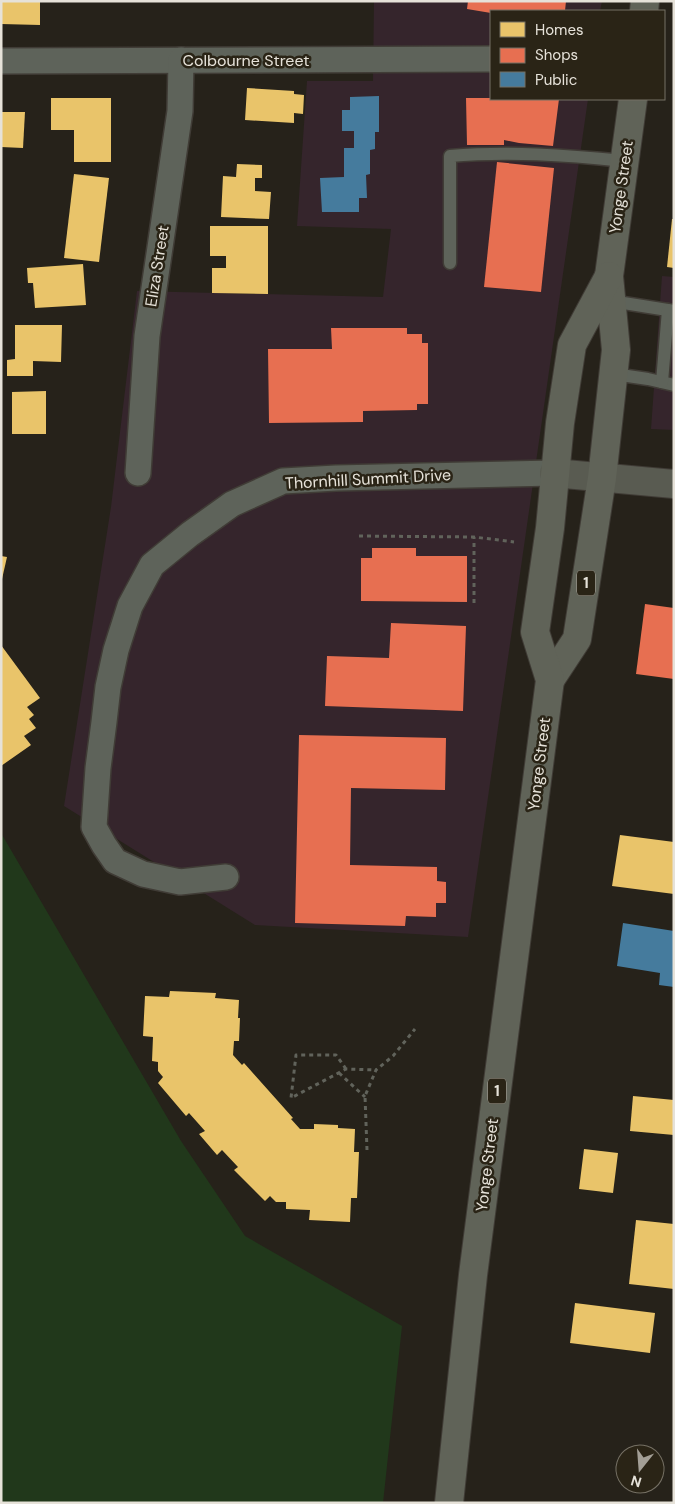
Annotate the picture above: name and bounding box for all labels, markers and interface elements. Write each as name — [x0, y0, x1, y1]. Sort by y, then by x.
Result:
legend — [490, 10, 665, 100]
text: Homes — [535, 20, 584, 40]
text: Shops — [535, 45, 578, 65]
street label: Colbourne Street — [183, 50, 310, 71]
text: Public — [535, 70, 577, 90]
street label: Yonge Street — [604, 139, 638, 235]
street label: Eliza Street — [140, 224, 174, 308]
street label: Thornhill Summit Drive — [284, 464, 452, 494]
road number: 1 — [577, 570, 595, 596]
street label: Yonge Street — [523, 716, 555, 812]
road number: 1 — [488, 1078, 506, 1104]
street label: Yonge Street — [471, 1117, 503, 1213]
north arrow — [615, 1444, 665, 1494]
text: N — [629, 1471, 644, 1492]

